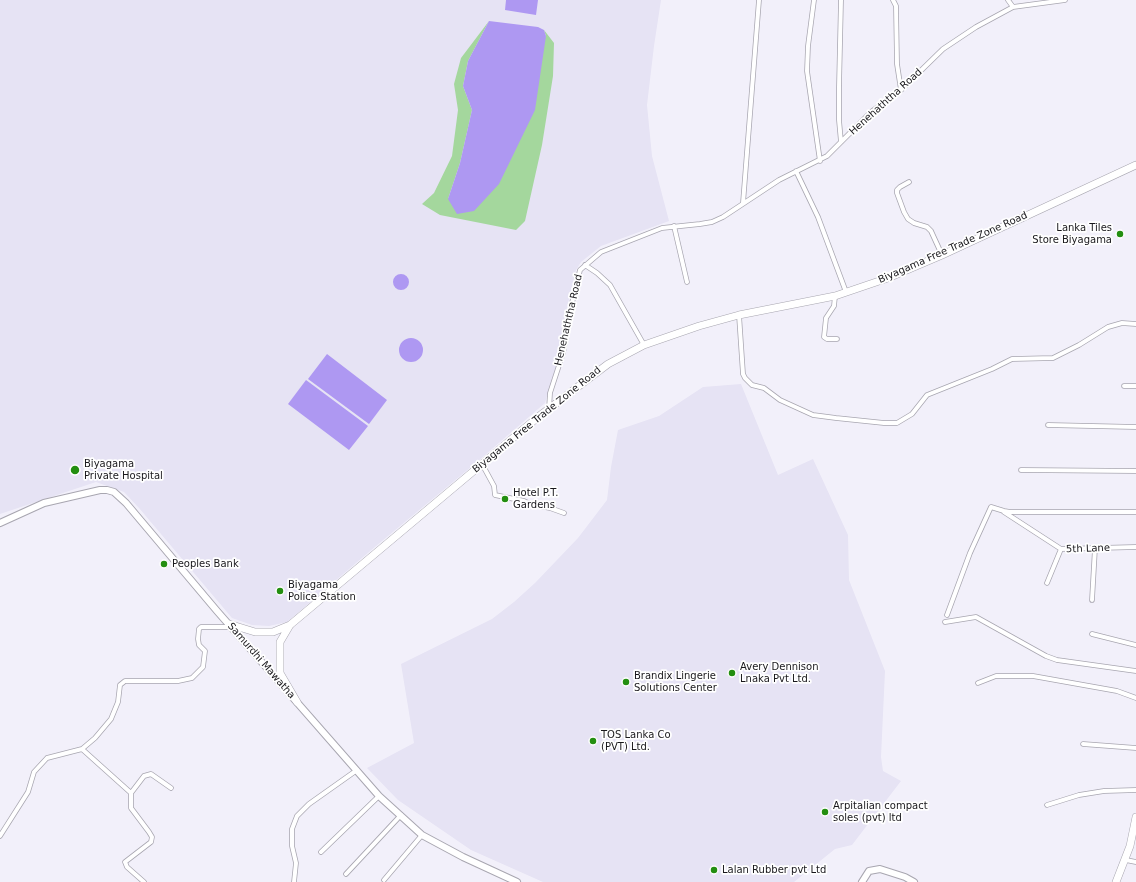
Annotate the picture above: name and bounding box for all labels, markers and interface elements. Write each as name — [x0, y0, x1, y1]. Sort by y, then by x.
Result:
street label: Henehaththa Road — [847, 66, 925, 138]
street label: Biyagama Free Trade Zone Road — [877, 210, 1029, 286]
place label: Lanka Tiles Store Biyagama — [1032, 222, 1112, 246]
marker: Lanka Tiles Store Biyagama — [1115, 229, 1125, 239]
street label: Henehaththa Road — [553, 273, 585, 367]
street label: Biyagama Free Trade Zone Road — [470, 364, 604, 476]
place label: Biyagama Private Hospital — [84, 458, 163, 482]
marker: Biyagama Private Hospital — [69, 464, 81, 476]
place label: Hotel P.T. Gardens — [513, 487, 558, 510]
marker: Hotel P.T. Gardens — [500, 494, 510, 504]
street label: 5th Lane — [1066, 542, 1110, 556]
place label: Peoples Bank — [172, 558, 239, 570]
marker: Peoples Bank — [159, 559, 169, 569]
place label: Biyagama Police Station — [288, 579, 356, 602]
marker: Biyagama Police Station — [275, 586, 285, 596]
street label: Samurdhi Mawatha — [225, 621, 297, 701]
place label: Avery Dennison Lnaka Pvt Ltd. — [740, 661, 819, 684]
marker: Avery Dennison Lnaka Pvt Ltd. — [727, 668, 737, 678]
place label: Brandix Lingerie Solutions Center — [634, 670, 717, 694]
marker: Brandix Lingerie Solutions Center — [621, 677, 631, 687]
place label: TOS Lanka Co (PVT) Ltd. — [601, 729, 671, 752]
marker: TOS Lanka Co (PVT) Ltd. — [588, 736, 598, 746]
place label: Arpitalian compact soles (pvt) ltd — [833, 800, 928, 824]
marker: Arpitalian compact soles (pvt) ltd — [820, 807, 830, 817]
place label: Lalan Rubber pvt Ltd — [722, 864, 826, 876]
marker: Lalan Rubber pvt Ltd — [709, 865, 719, 875]

